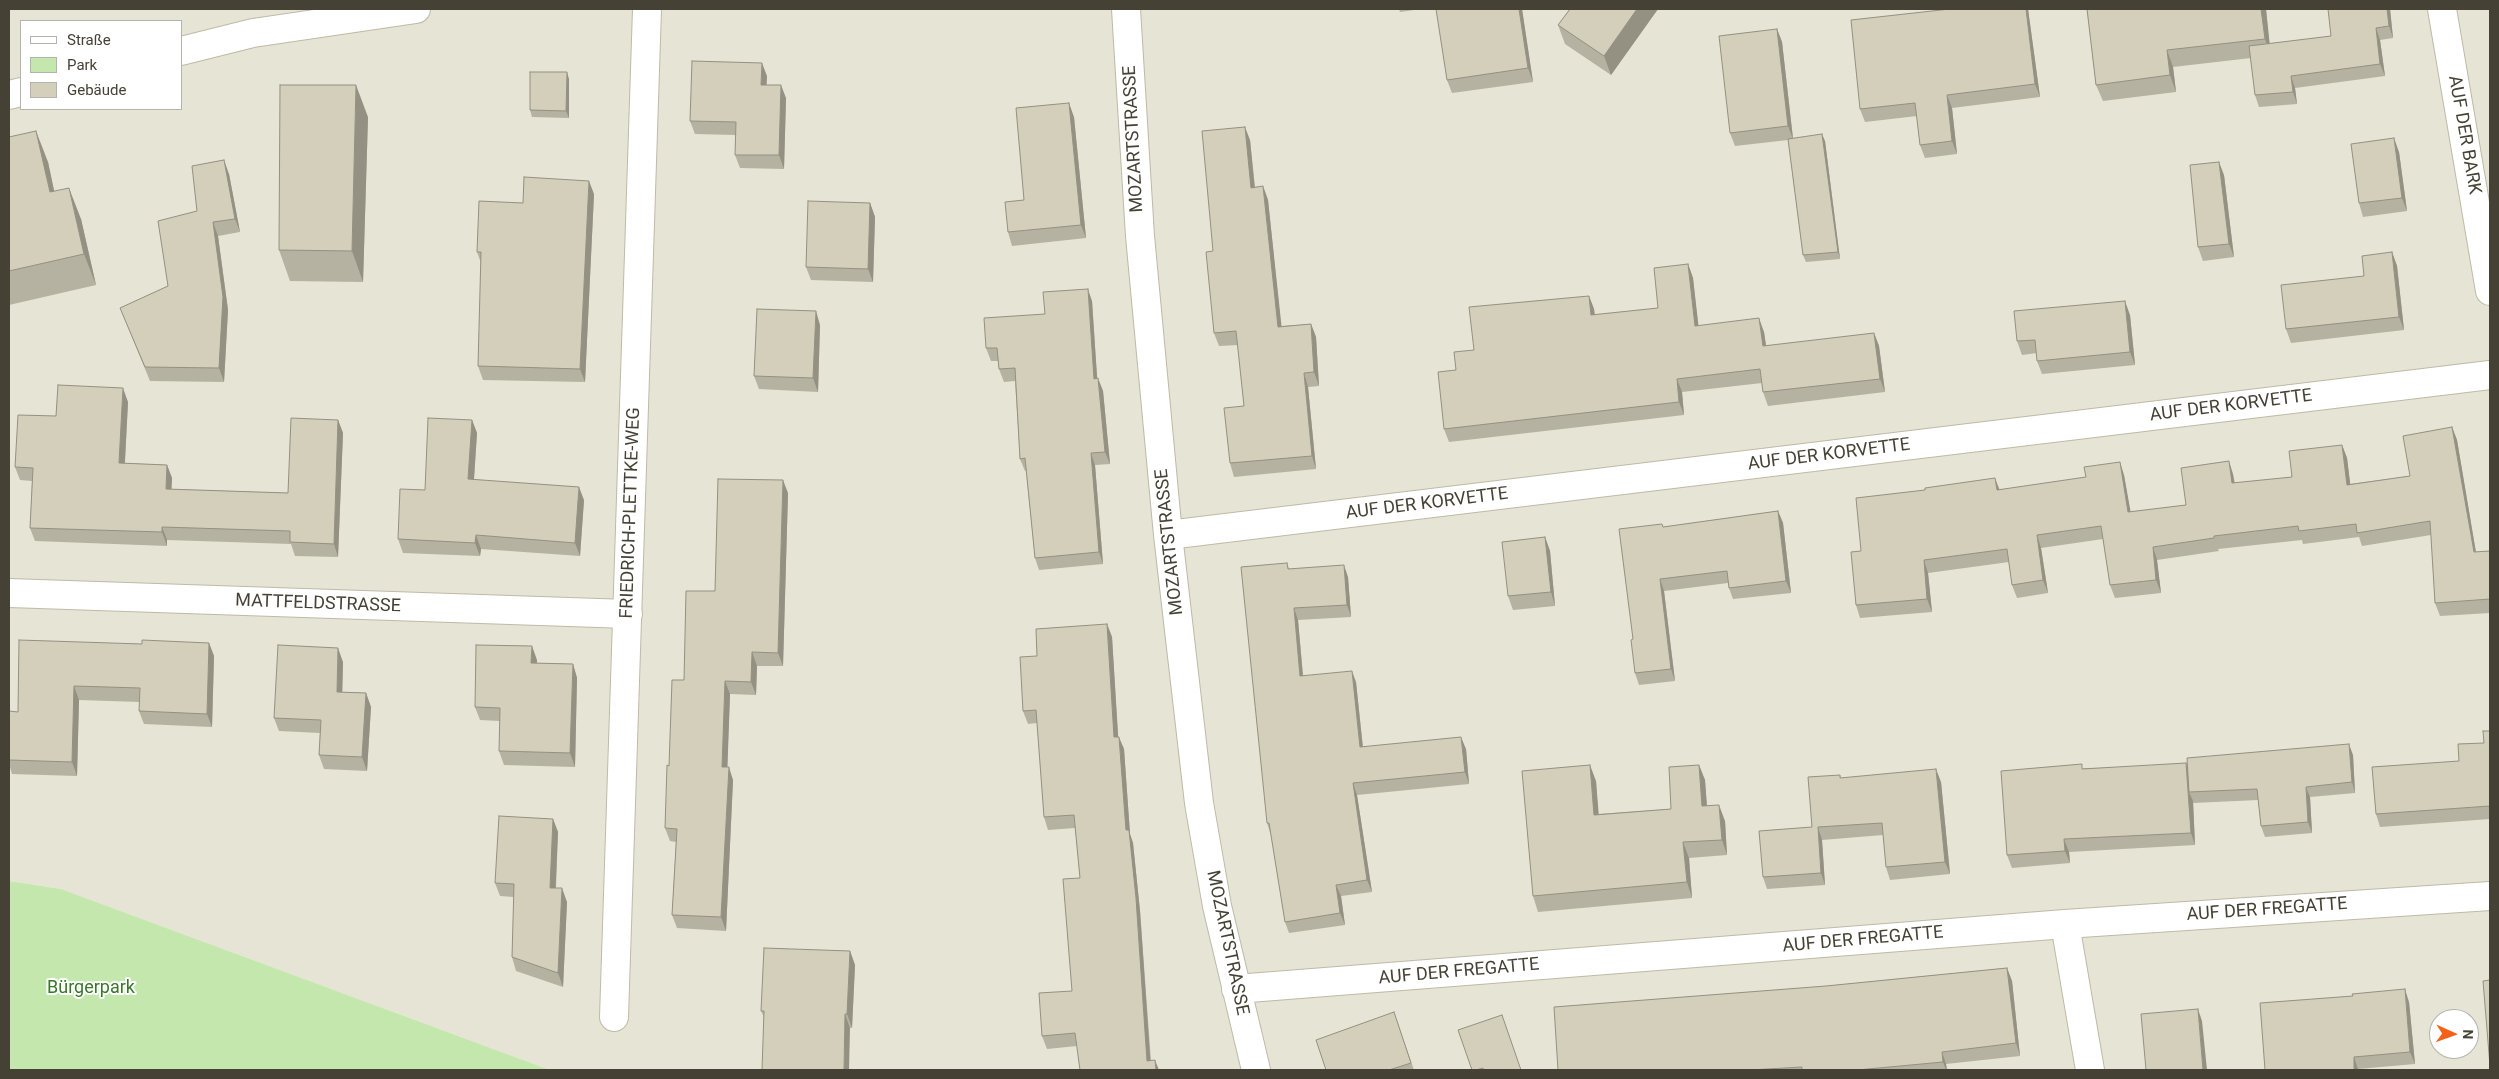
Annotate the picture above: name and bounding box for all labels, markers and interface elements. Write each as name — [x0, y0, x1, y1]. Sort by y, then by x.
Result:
legend — [20, 20, 182, 110]
text: Straße — [67, 31, 111, 49]
text: Park — [67, 56, 97, 74]
street label: MOZARTSTRASSE — [1119, 65, 1149, 213]
street label: AUF DER BARK — [2443, 74, 2485, 196]
text: Gebäude — [67, 81, 126, 99]
street label: AUF DER KORVETTE — [2149, 385, 2313, 427]
street label: FRIEDRICH-PLETTKE-WEG — [617, 407, 645, 619]
street label: AUF DER KORVETTE — [1747, 434, 1911, 476]
street label: MOZARTSTRASSE — [1152, 468, 1188, 616]
street label: AUF DER KORVETTE — [1345, 483, 1509, 525]
street label: MATTFELDSTRASSE — [235, 590, 401, 618]
street label: MOZARTSTRASSE — [1201, 869, 1253, 1017]
street label: AUF DER FREGATTE — [2186, 894, 2348, 926]
street label: AUF DER FREGATTE — [1782, 922, 1944, 958]
street label: AUF DER FREGATTE — [1378, 954, 1540, 990]
park label: Bürgerpark — [47, 977, 135, 999]
north arrow — [2429, 1009, 2479, 1059]
text: N — [2460, 1029, 2476, 1040]

